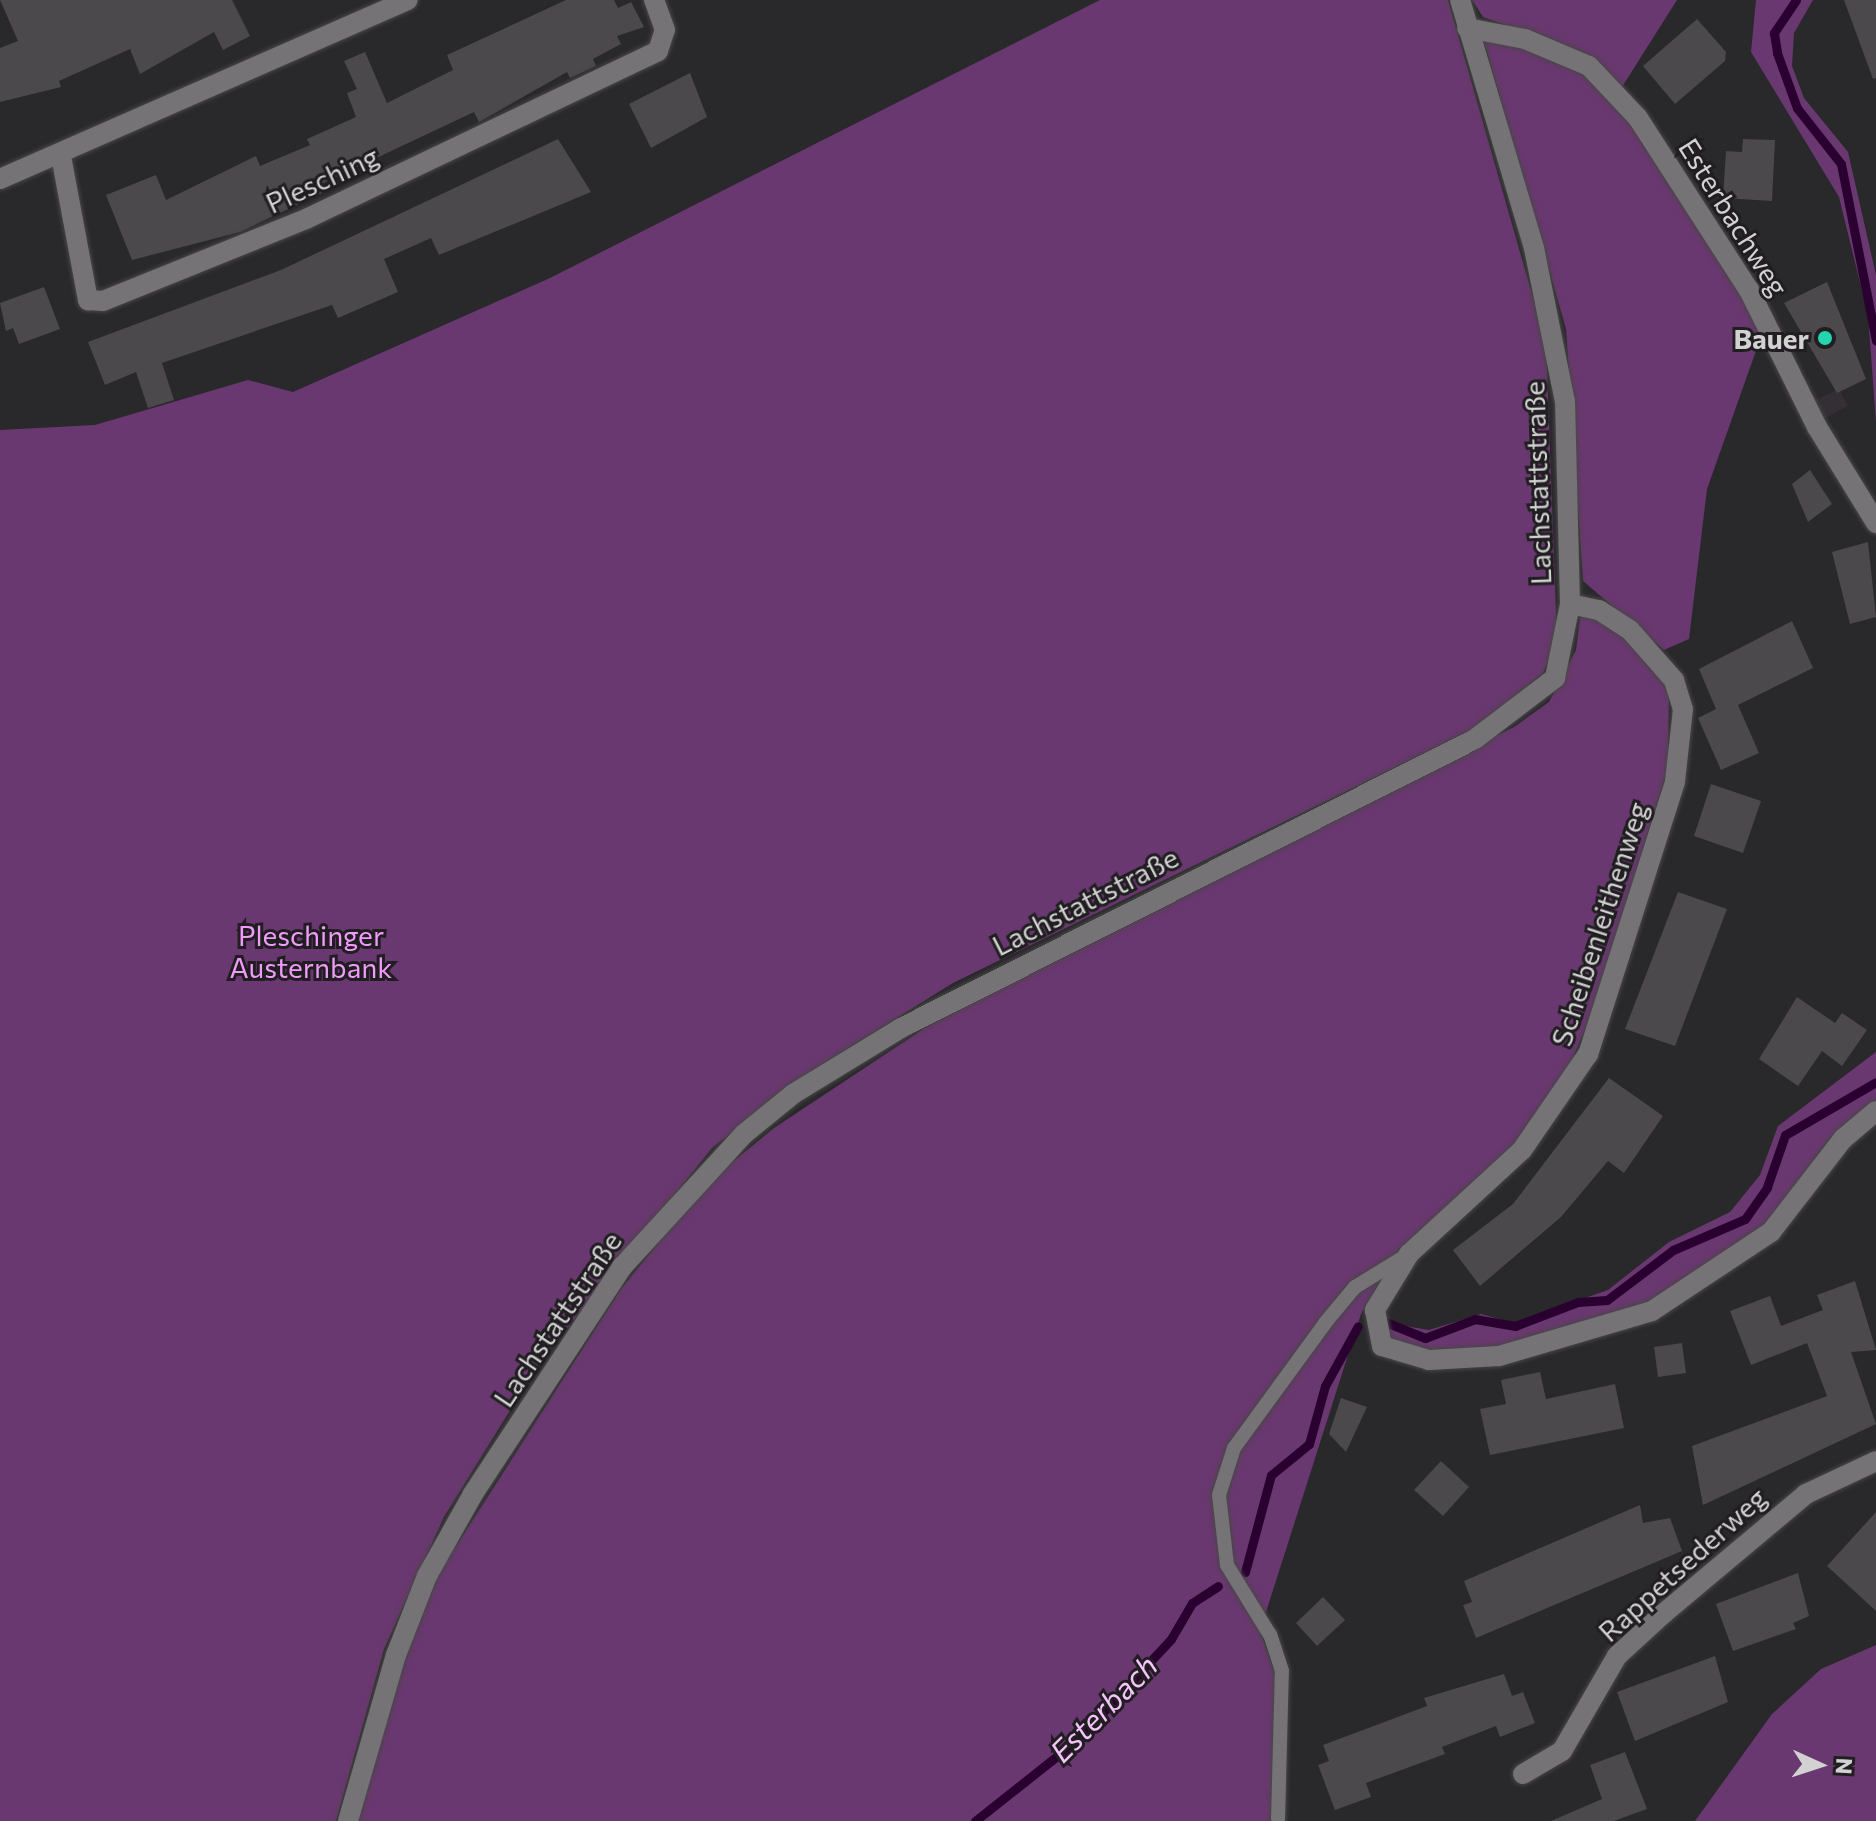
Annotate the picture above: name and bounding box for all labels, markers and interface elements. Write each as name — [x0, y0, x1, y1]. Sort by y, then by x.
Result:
street label: Esterbachweg — [1672, 132, 1796, 302]
street label: Plesching — [260, 138, 384, 220]
place label: Bauer — [1733, 321, 1809, 355]
marker: Bauer — [1816, 329, 1834, 347]
street label: Lachstattstraße — [1517, 381, 1557, 585]
street label: Scheibenleithenweg — [1544, 798, 1654, 1050]
street label: Lachstattstraße — [987, 840, 1183, 962]
park label: Pleschinger Austernbank — [229, 918, 393, 984]
street label: Lachstattstraße — [486, 1225, 628, 1413]
street label: Rappetsederweg — [1591, 1480, 1773, 1648]
water label: Esterbach — [1042, 1647, 1164, 1769]
north arrow — [1780, 1725, 1860, 1805]
text: N — [1831, 1757, 1858, 1775]

